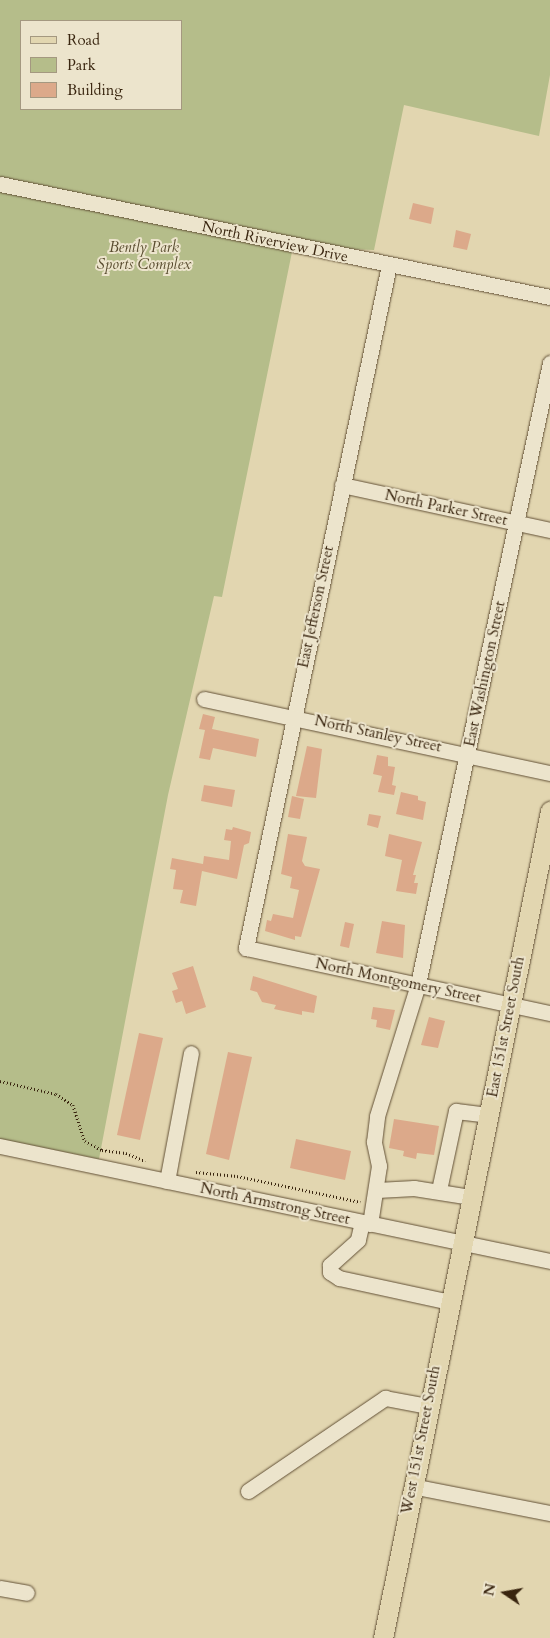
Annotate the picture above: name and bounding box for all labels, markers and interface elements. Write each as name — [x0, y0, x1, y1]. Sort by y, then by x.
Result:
legend — [20, 20, 182, 110]
text: Road — [67, 30, 100, 50]
text: Park — [67, 55, 96, 75]
text: Building — [67, 80, 123, 100]
street label: North Riverview Drive — [200, 218, 350, 266]
park label: Bently Park Sports Complex — [97, 238, 191, 273]
street label: North Parker Street — [383, 486, 509, 530]
street label: East Jefferson Street — [294, 544, 338, 670]
street label: East Washington Street — [461, 600, 509, 748]
street label: North Stanley Street — [313, 712, 443, 756]
street label: North Montgomery Street — [314, 955, 482, 1007]
street label: East 151st Street South — [483, 955, 529, 1099]
street label: North Armstrong Street — [199, 1179, 351, 1229]
street label: West 151st Street South — [398, 1364, 444, 1516]
north arrow — [480, 1568, 530, 1618]
text: N — [479, 1582, 500, 1598]

